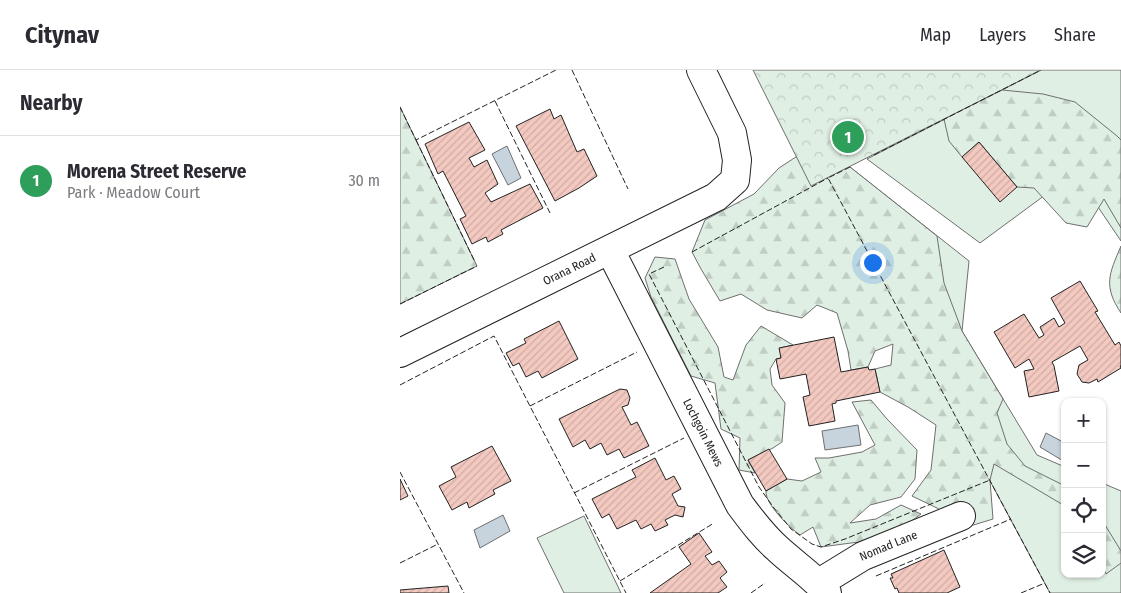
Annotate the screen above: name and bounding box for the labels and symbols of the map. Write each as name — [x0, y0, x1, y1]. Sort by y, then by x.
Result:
pin: 1 — [832, 118, 864, 156]
street label: Orana Road — [541, 250, 598, 288]
your location — [860, 250, 886, 276]
street label: Lochgoin Mews — [680, 396, 726, 469]
street label: Nomad Lane — [857, 528, 919, 564]

